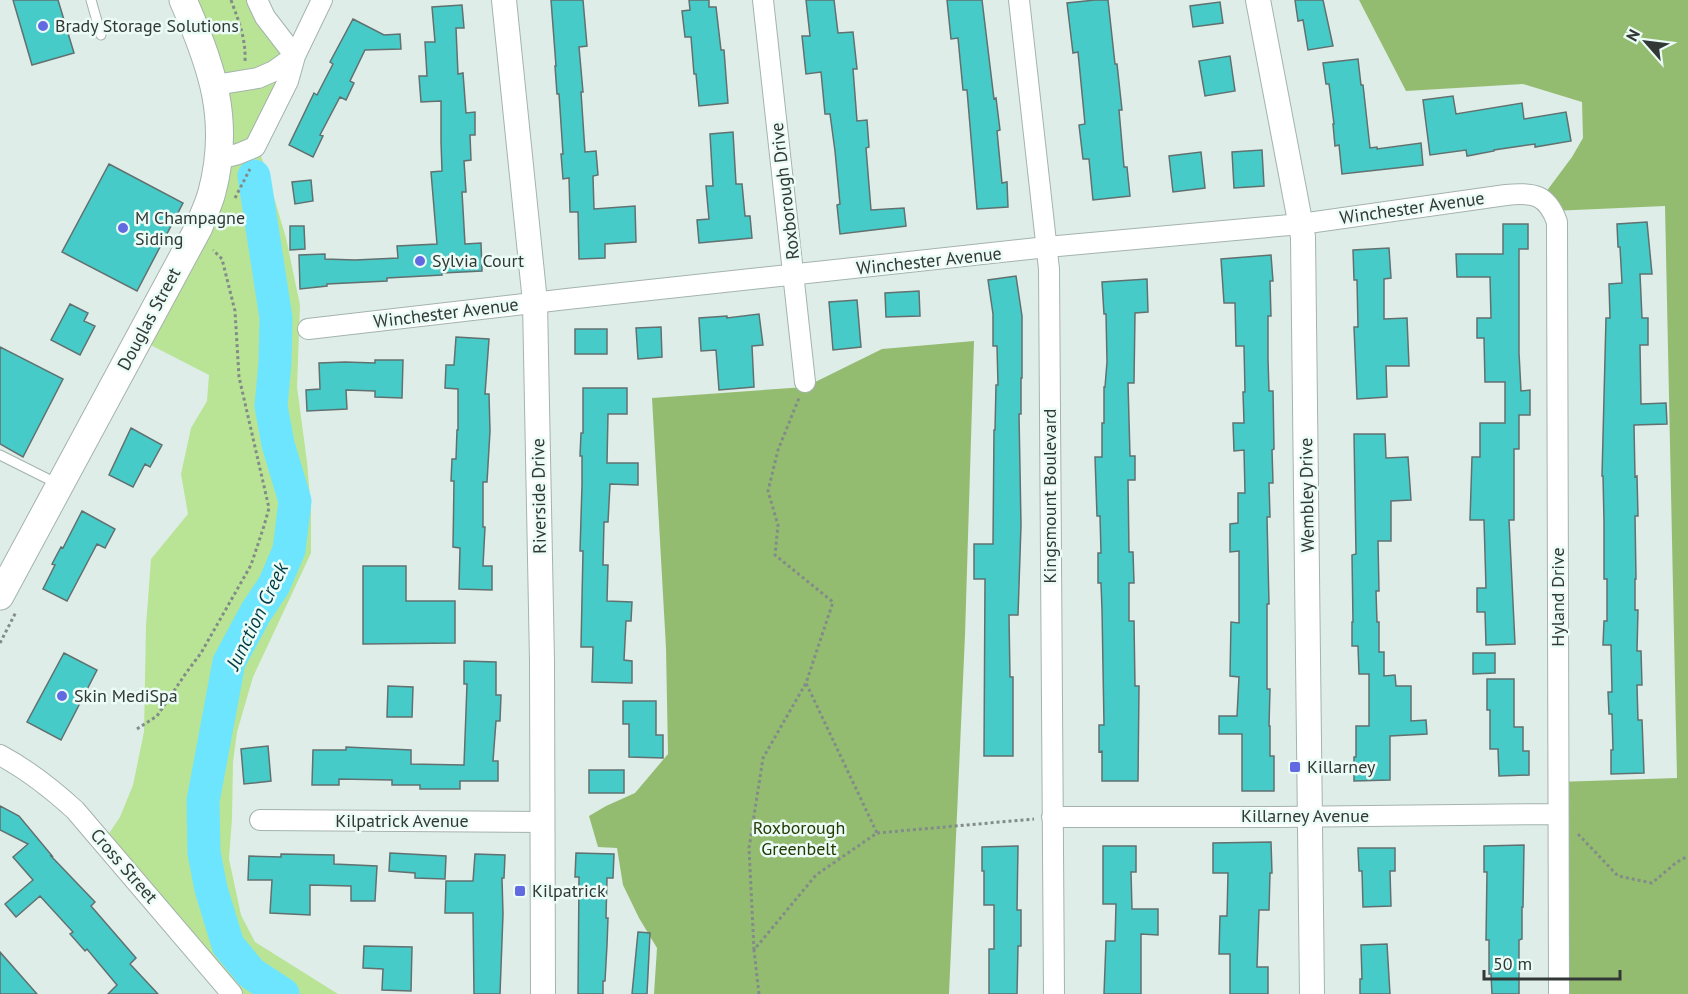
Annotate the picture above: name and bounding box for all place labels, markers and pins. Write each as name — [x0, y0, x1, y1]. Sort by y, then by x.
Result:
place label: Brady Storage Solutions — [55, 14, 239, 37]
marker: Brady Storage Solutions — [36, 19, 50, 33]
place label: M Champagne Siding — [135, 206, 245, 250]
marker: M Champagne Siding — [116, 221, 130, 235]
place label: Sylvia Court — [432, 249, 524, 272]
marker: Sylvia Court — [413, 254, 427, 268]
place label: Skin MediSpa — [74, 684, 178, 707]
marker: Skin MediSpa — [55, 689, 69, 703]
place label: Killarney — [1307, 755, 1376, 778]
marker: Killarney — [1288, 760, 1302, 774]
place label: Kilpatrick — [532, 879, 606, 902]
marker: Kilpatrick — [513, 884, 527, 898]

